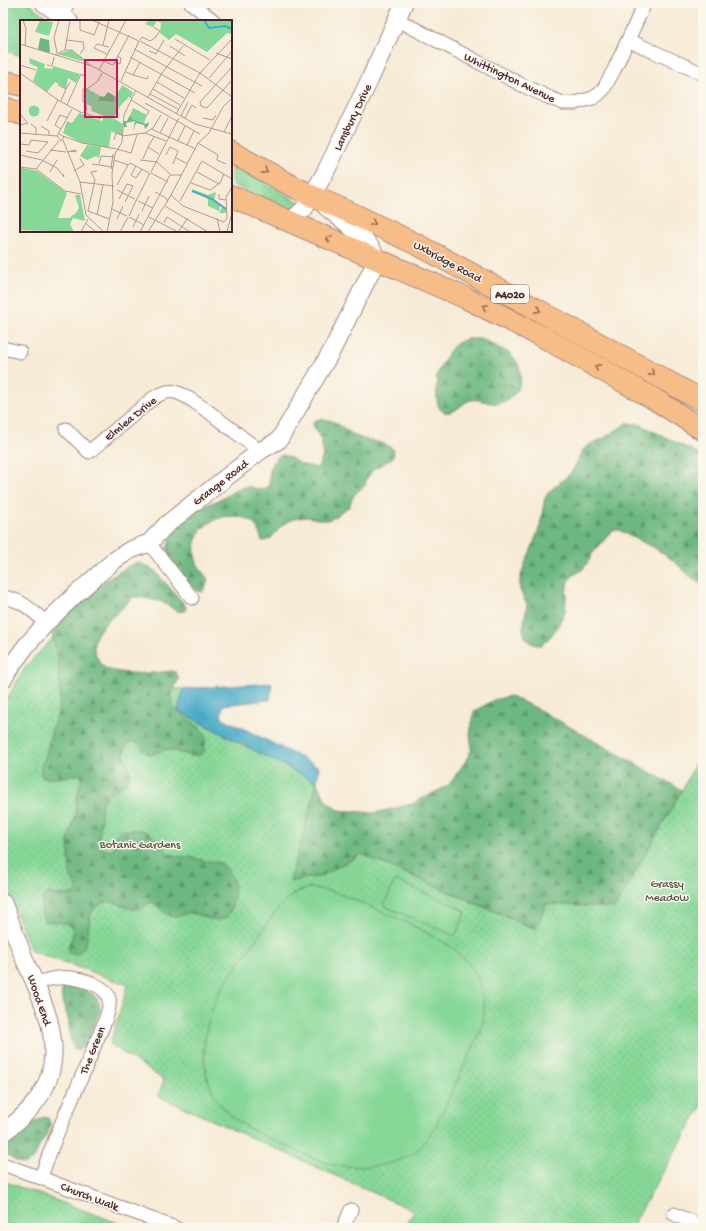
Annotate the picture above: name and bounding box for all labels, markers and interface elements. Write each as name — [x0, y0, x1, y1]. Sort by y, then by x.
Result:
inset map — [20, 20, 232, 232]
street label: Whittington Avenue — [461, 51, 558, 107]
street label: Lansbury Drive — [332, 82, 376, 153]
one-way arrow — [261, 166, 268, 174]
one-way arrow — [369, 218, 376, 226]
one-way arrow — [325, 235, 332, 243]
street label: Uxbridge Road — [410, 239, 485, 287]
road number: A4020 — [491, 285, 529, 303]
one-way arrow — [481, 305, 489, 312]
one-way arrow — [534, 305, 541, 312]
one-way arrow — [594, 364, 601, 372]
one-way arrow — [647, 368, 655, 375]
street label: Elmlea Drive — [102, 394, 161, 445]
street label: Grange Road — [191, 457, 252, 509]
park label: Botanic Gardens — [99, 839, 181, 853]
park label: Grassy Meadow — [645, 878, 690, 906]
street label: Wood End — [23, 973, 54, 1029]
street label: The Green — [78, 1025, 110, 1077]
street label: Church Walk — [58, 1180, 122, 1216]

